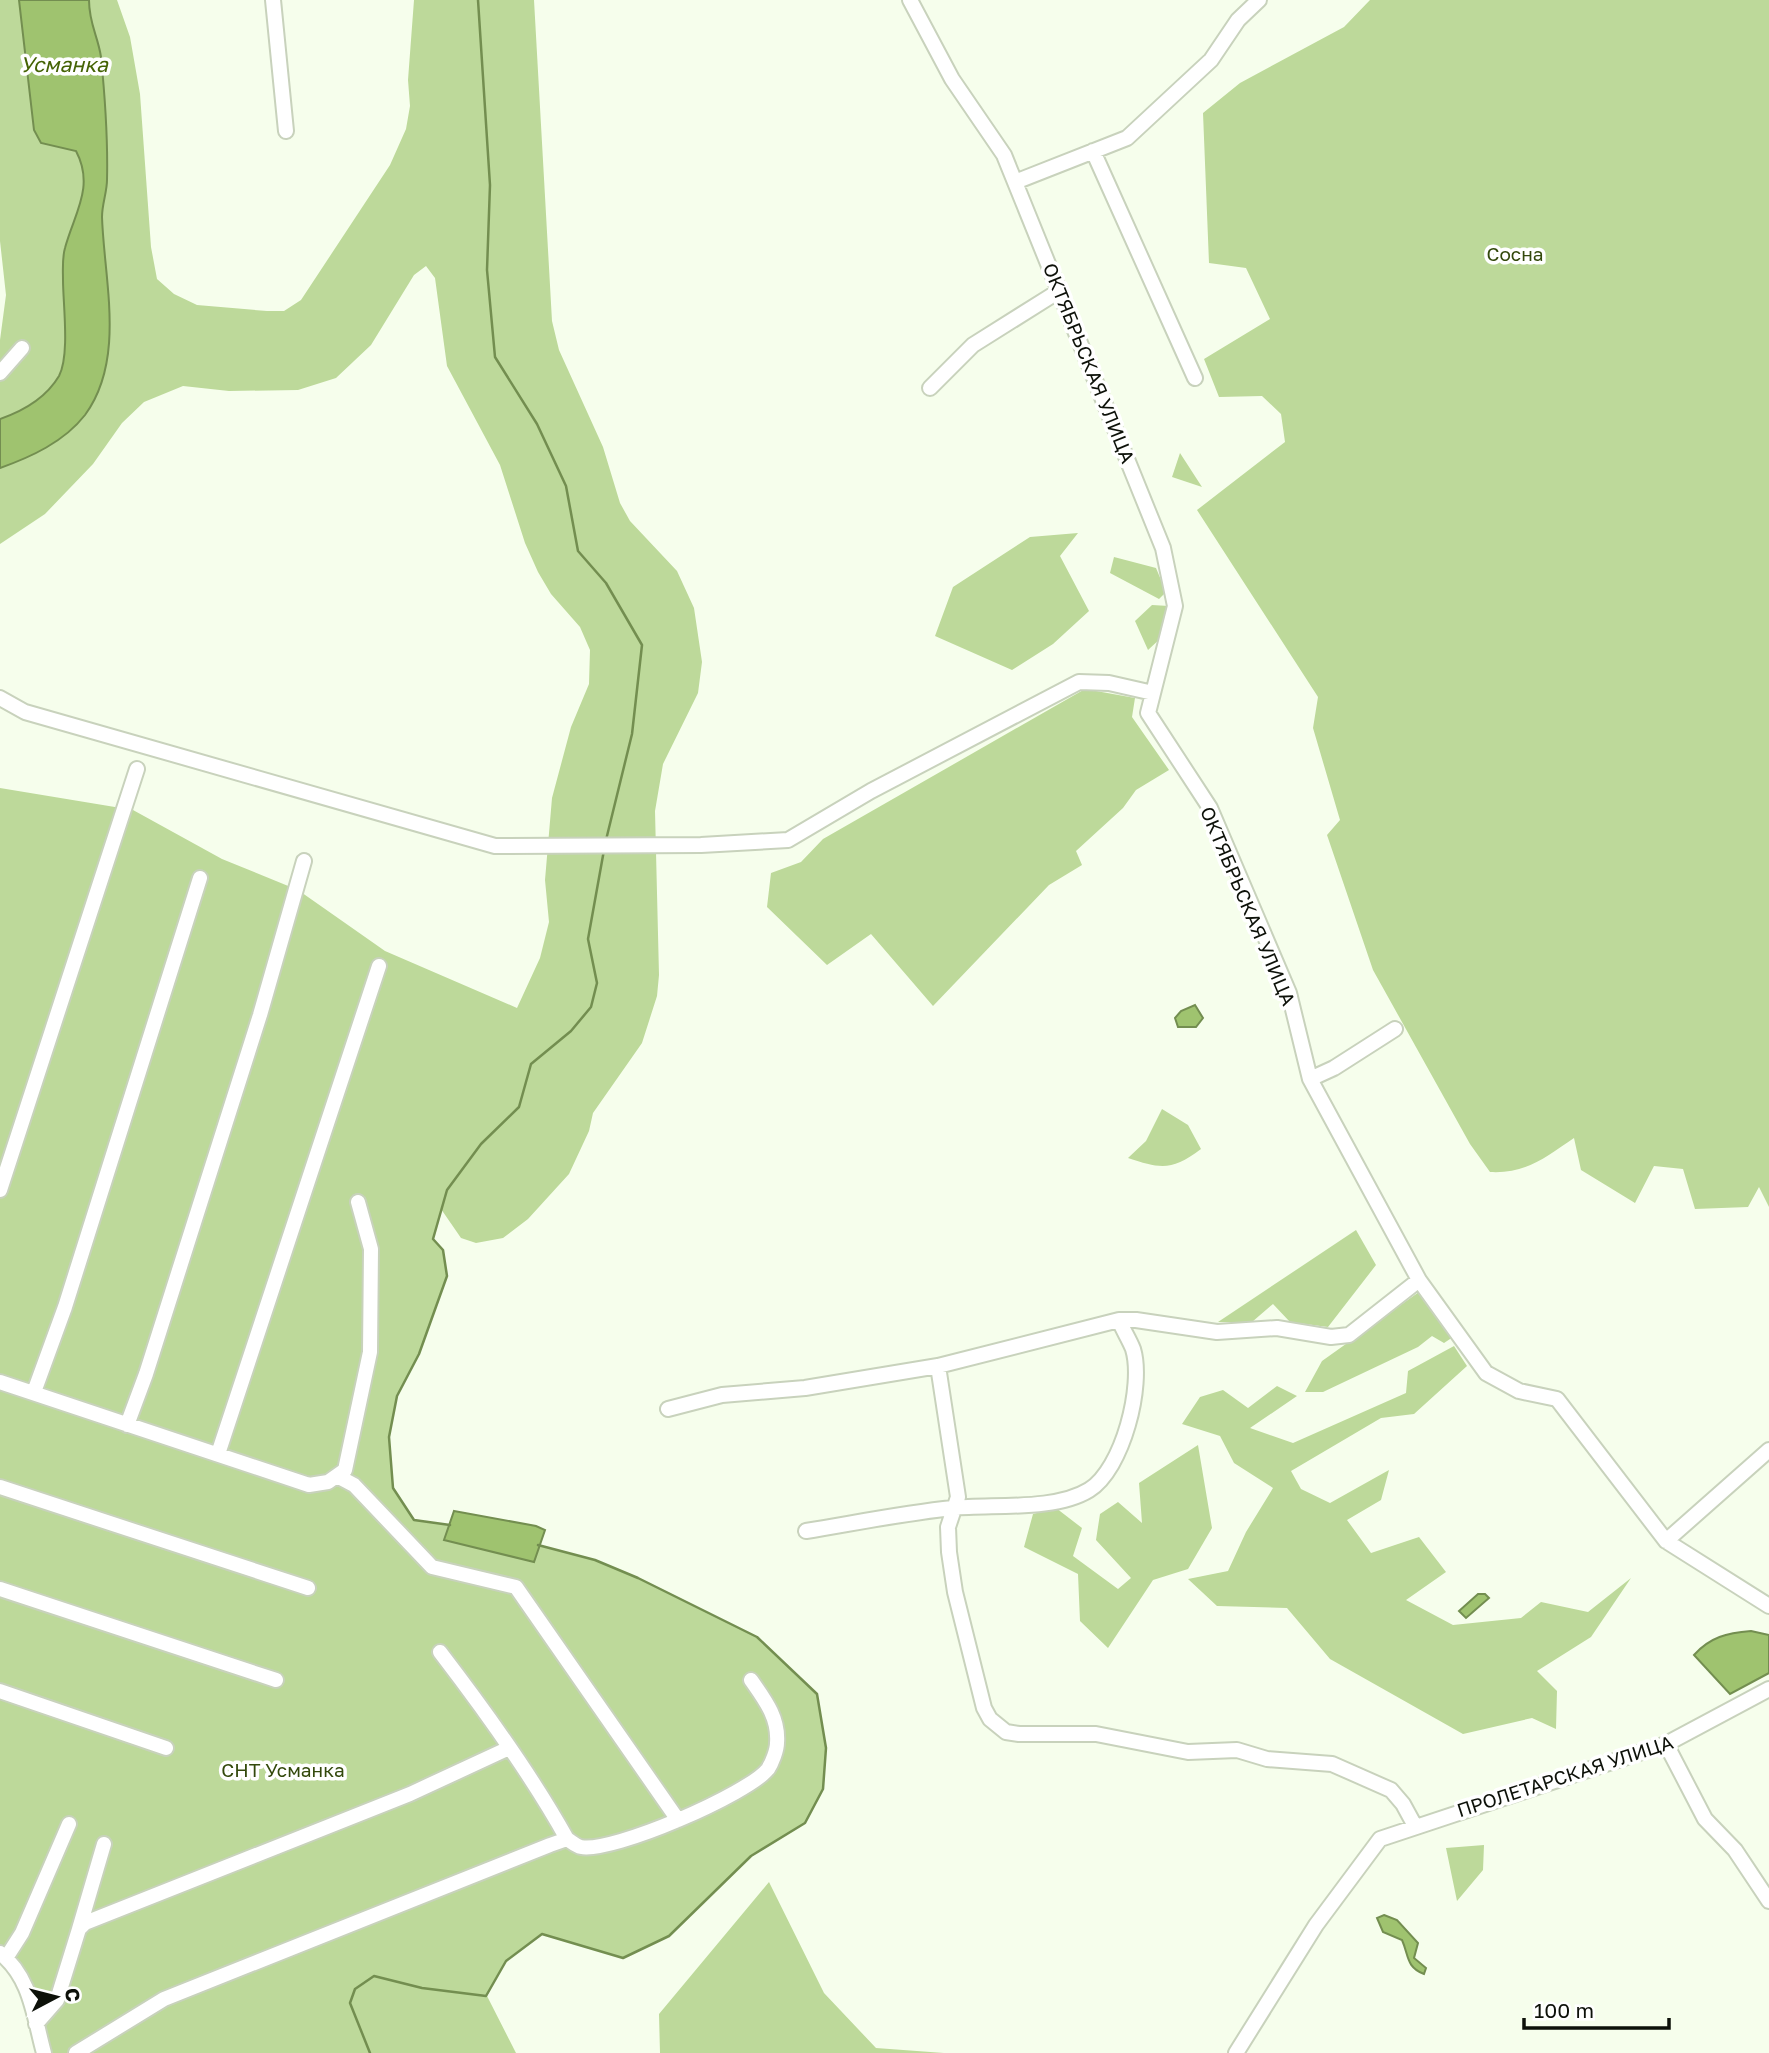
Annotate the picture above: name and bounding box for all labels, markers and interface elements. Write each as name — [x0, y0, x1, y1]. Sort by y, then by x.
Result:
water label: Усманка — [20, 51, 109, 77]
park label: Сосна — [1486, 242, 1544, 265]
street label: ОКТЯБРЬСКАЯ УЛИЦА — [1039, 259, 1140, 467]
street label: ОКТЯБРЬСКАЯ УЛИЦА — [1196, 803, 1301, 1009]
street label: ПРОЛЕТАРСКАЯ УЛИЦА — [1454, 1730, 1676, 1821]
park label: СНТ Усманка — [221, 1758, 345, 1781]
north arrow — [21, 1962, 91, 2032]
scale bar — [1524, 1986, 1669, 2030]
text: С — [61, 1987, 86, 2003]
text: 100 m — [1534, 1997, 1594, 2023]

